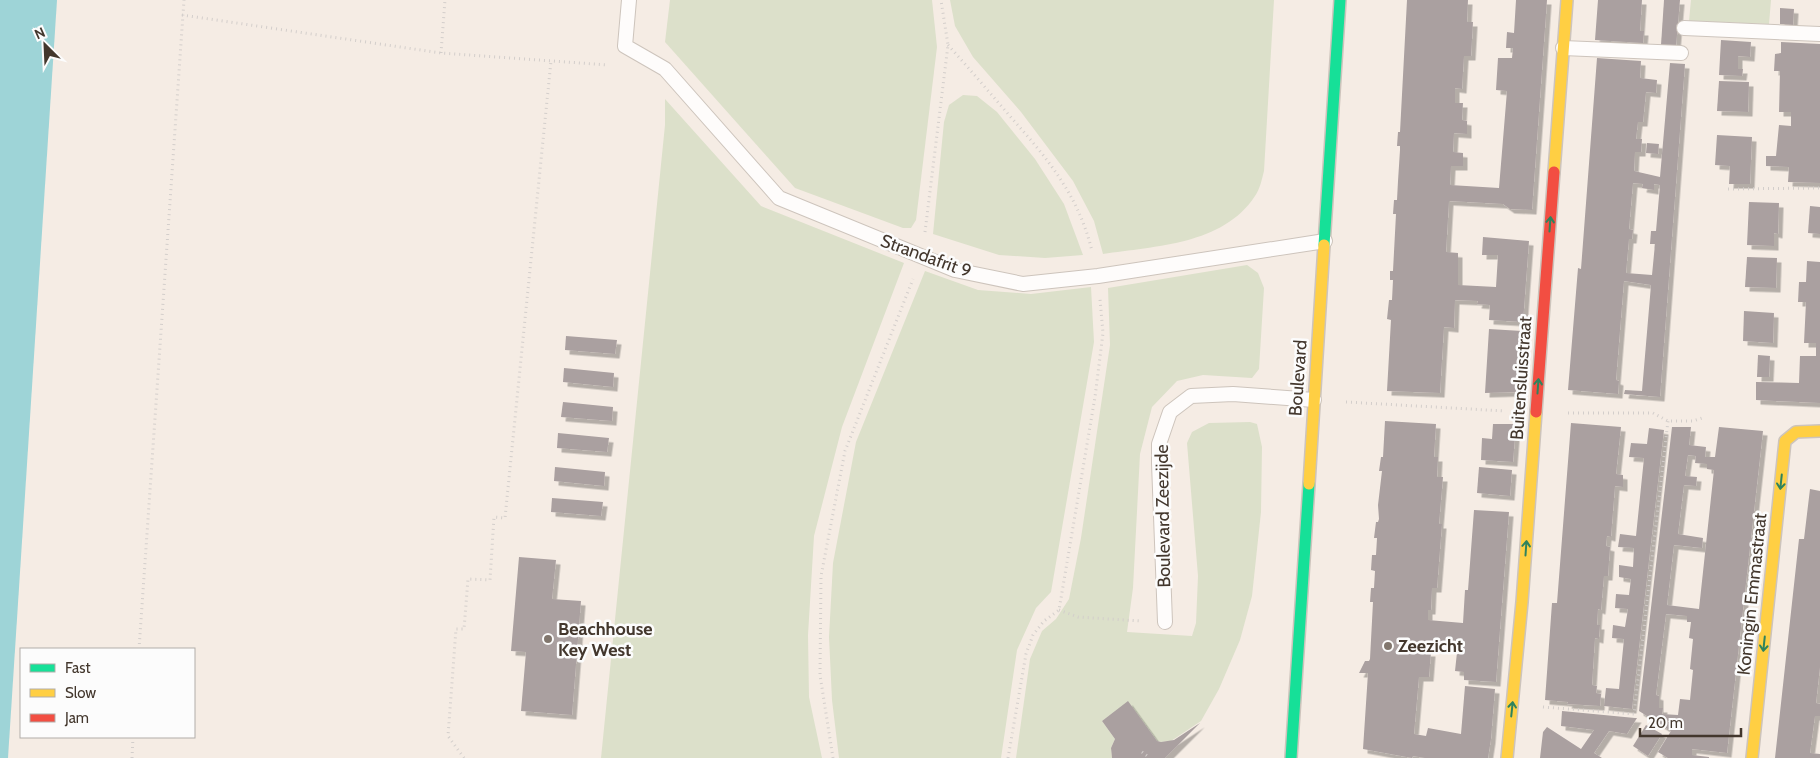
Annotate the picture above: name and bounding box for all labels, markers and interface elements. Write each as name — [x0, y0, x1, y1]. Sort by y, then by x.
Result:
north arrow — [20, 20, 70, 70]
text: N — [32, 23, 48, 43]
one-way arrow — [1545, 216, 1555, 232]
street label: Strandafrit 9 — [878, 229, 974, 283]
street label: Buitensluisstraat — [1506, 315, 1536, 441]
street label: Boulevard — [1284, 339, 1312, 417]
one-way arrow — [1534, 378, 1543, 394]
street label: Boulevard Zeezijde — [1151, 444, 1175, 588]
one-way arrow — [1776, 474, 1786, 490]
street label: Koningin Emmastraat — [1733, 512, 1771, 676]
one-way arrow — [1521, 540, 1531, 556]
place label: Beachhouse Key West — [558, 618, 653, 661]
marker: Beachhouse Key West — [542, 633, 554, 645]
place label: Zeezicht — [1398, 635, 1463, 657]
one-way arrow — [1759, 636, 1769, 652]
marker: Zeezicht — [1382, 640, 1394, 652]
legend — [20, 648, 195, 738]
text: Fast — [65, 659, 90, 677]
text: Slow — [65, 684, 96, 702]
one-way arrow — [1507, 702, 1516, 718]
scale bar — [1640, 706, 1741, 738]
text: Jam — [64, 709, 89, 727]
text: 20 m — [1648, 714, 1683, 732]

